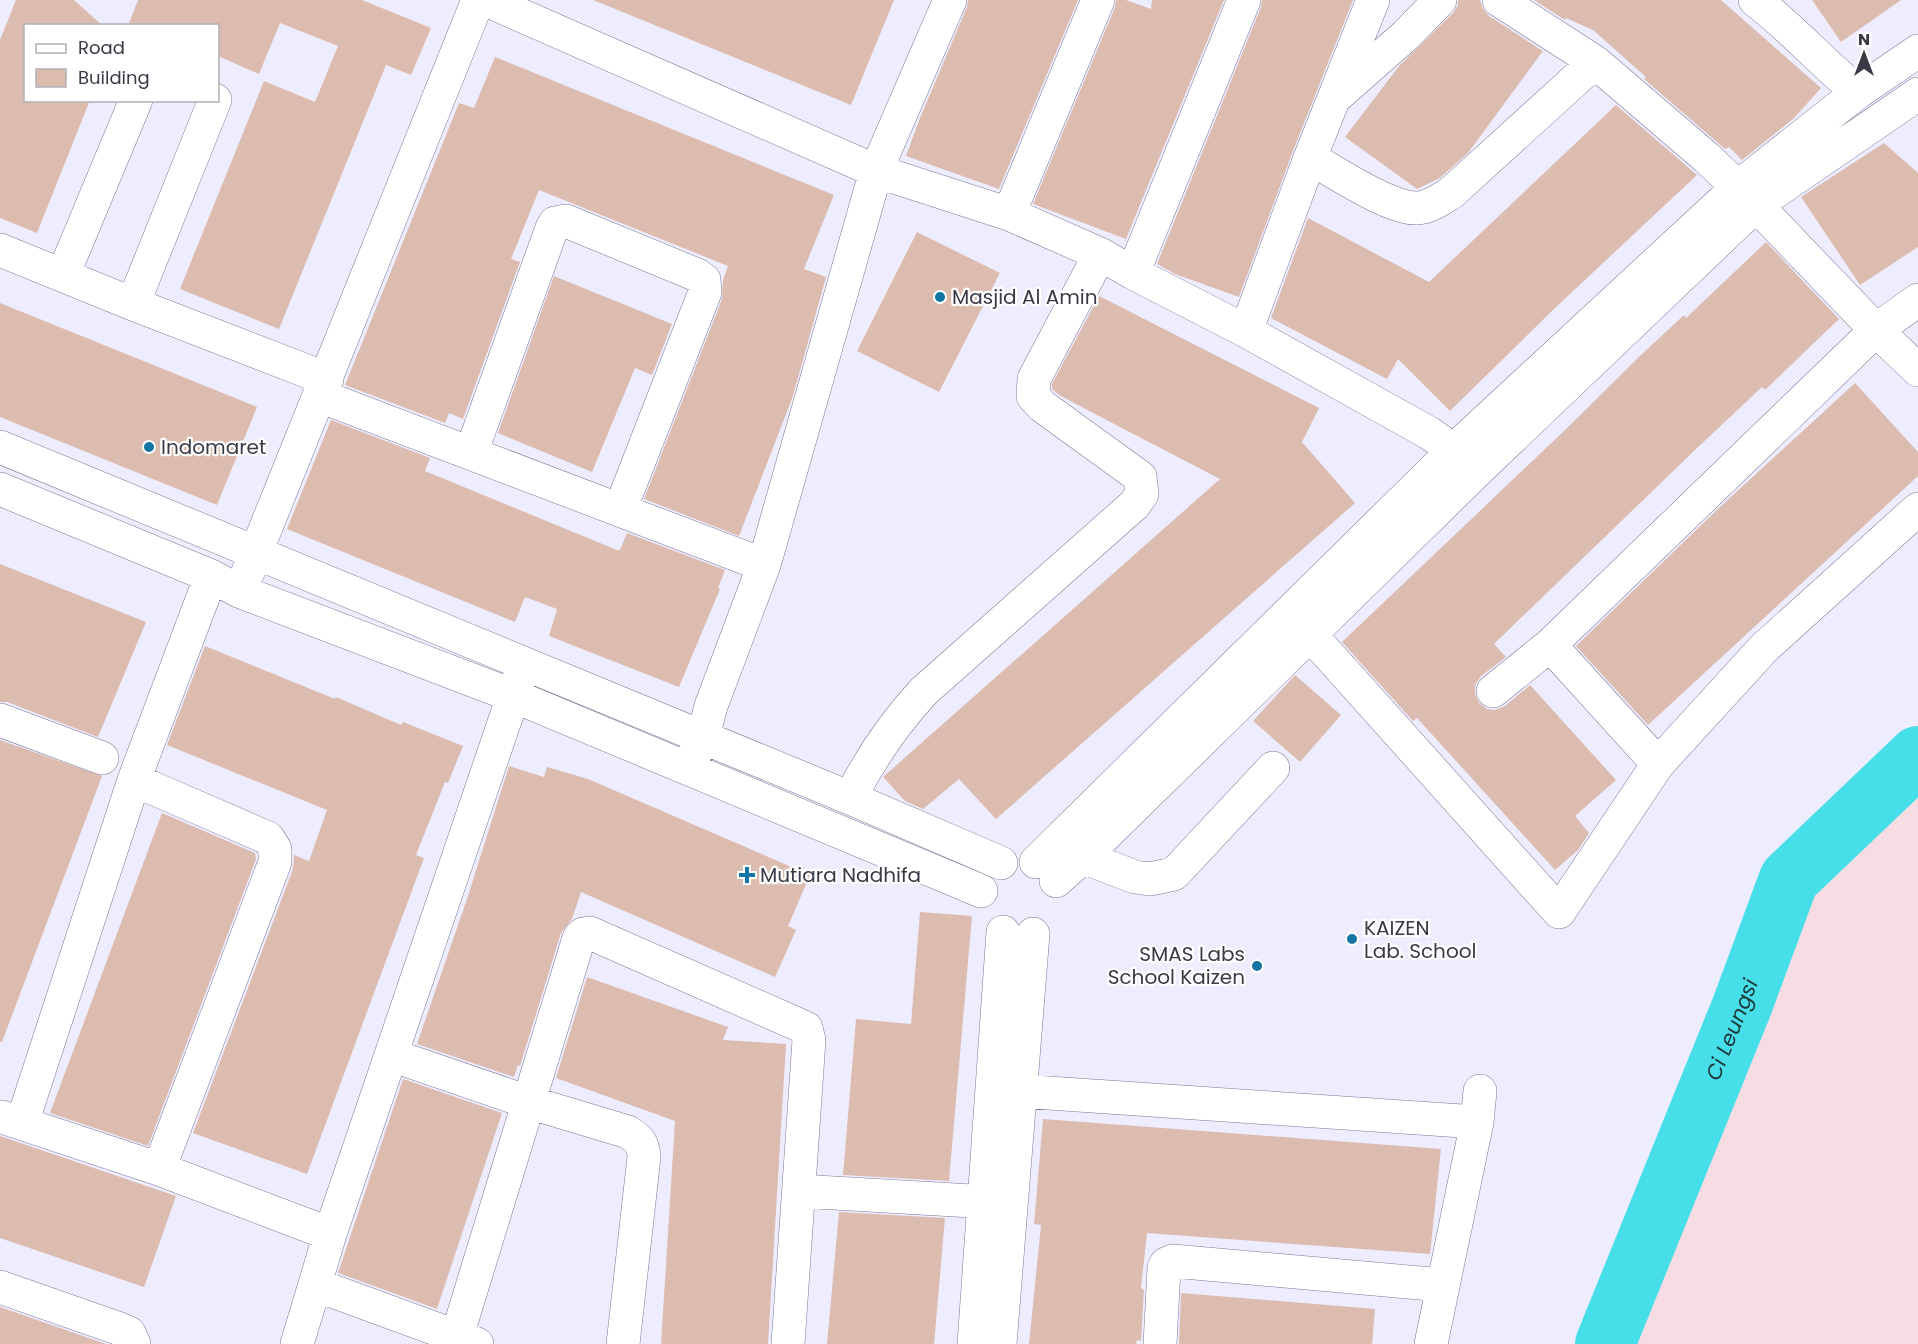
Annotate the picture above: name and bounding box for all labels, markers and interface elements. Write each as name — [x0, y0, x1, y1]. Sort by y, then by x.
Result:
legend — [24, 24, 219, 102]
north arrow — [1834, 24, 1894, 84]
text: N — [1858, 28, 1870, 51]
text: Road — [78, 35, 125, 60]
text: Building — [78, 65, 150, 90]
place label: Masjid Al Amin — [952, 283, 1097, 311]
marker: Masjid Al Amin — [933, 290, 947, 304]
place label: Indomaret — [161, 433, 266, 461]
marker: Indomaret — [142, 440, 156, 454]
place label: Mutiara Nadhifa — [760, 861, 921, 889]
marker: Mutiara Nadhifa — [738, 866, 756, 884]
place label: KAIZEN Lab. School — [1364, 914, 1476, 965]
marker: KAIZEN Lab. School — [1345, 932, 1359, 946]
place label: SMAS Labs School Kaizen — [1108, 940, 1245, 991]
marker: SMAS Labs School Kaizen — [1250, 959, 1264, 973]
water label: Ci Leungsi — [1698, 974, 1765, 1085]

